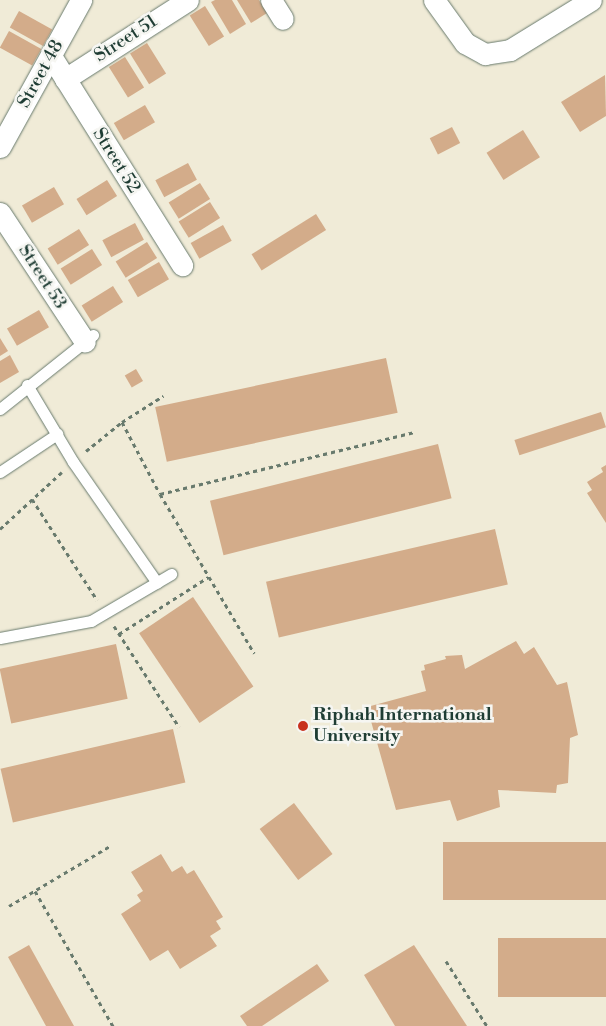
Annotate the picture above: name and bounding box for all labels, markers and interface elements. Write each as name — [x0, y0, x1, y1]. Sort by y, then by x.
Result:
street label: Street 51 — [91, 11, 161, 67]
street label: Street 48 — [14, 36, 68, 112]
street label: Street 52 — [88, 124, 144, 198]
street label: Street 53 — [13, 241, 71, 313]
place label: Riphah International University — [313, 705, 492, 748]
marker: Riphah International University — [297, 720, 309, 732]

